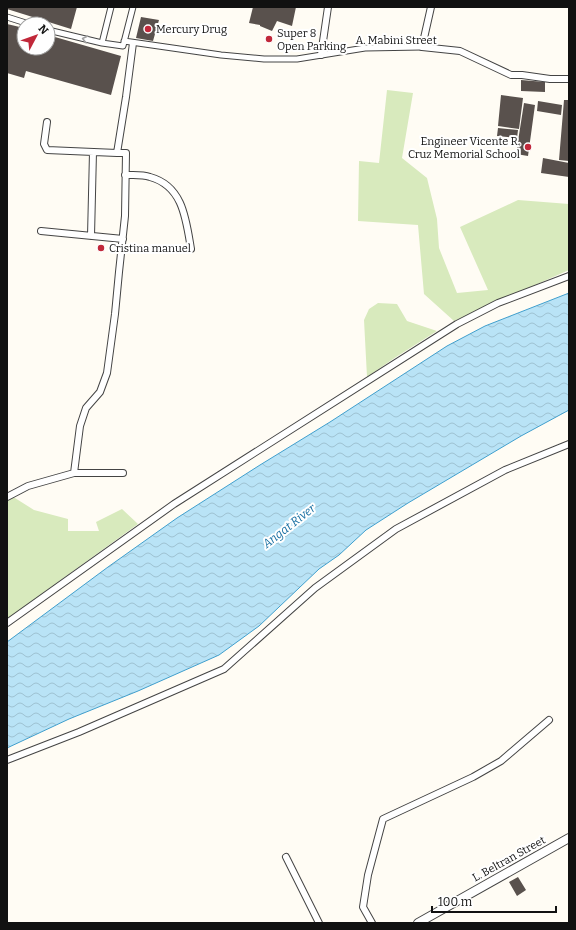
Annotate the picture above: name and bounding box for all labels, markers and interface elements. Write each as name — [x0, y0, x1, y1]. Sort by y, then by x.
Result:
north arrow — [16, 16, 56, 56]
text: N — [35, 22, 51, 38]
place label: Mercury Drug — [156, 23, 227, 36]
marker: Mercury Drug — [143, 24, 153, 34]
place label: Super 8 Open Parking — [277, 27, 346, 53]
marker: Super 8 Open Parking — [264, 34, 274, 44]
street label: A. Mabini Street — [355, 34, 437, 47]
one-way arrow — [82, 35, 89, 44]
place label: Engineer Vicente R. Cruz Memorial School — [408, 135, 520, 161]
marker: Engineer Vicente R. Cruz Memorial School — [523, 142, 533, 152]
place label: Cristina manuel — [109, 242, 191, 255]
marker: Cristina manuel — [96, 243, 106, 253]
water label: Angat River — [259, 500, 319, 552]
street label: L. Beltran Street — [470, 834, 548, 884]
scale bar — [432, 888, 556, 914]
text: 100 m — [438, 895, 473, 909]

